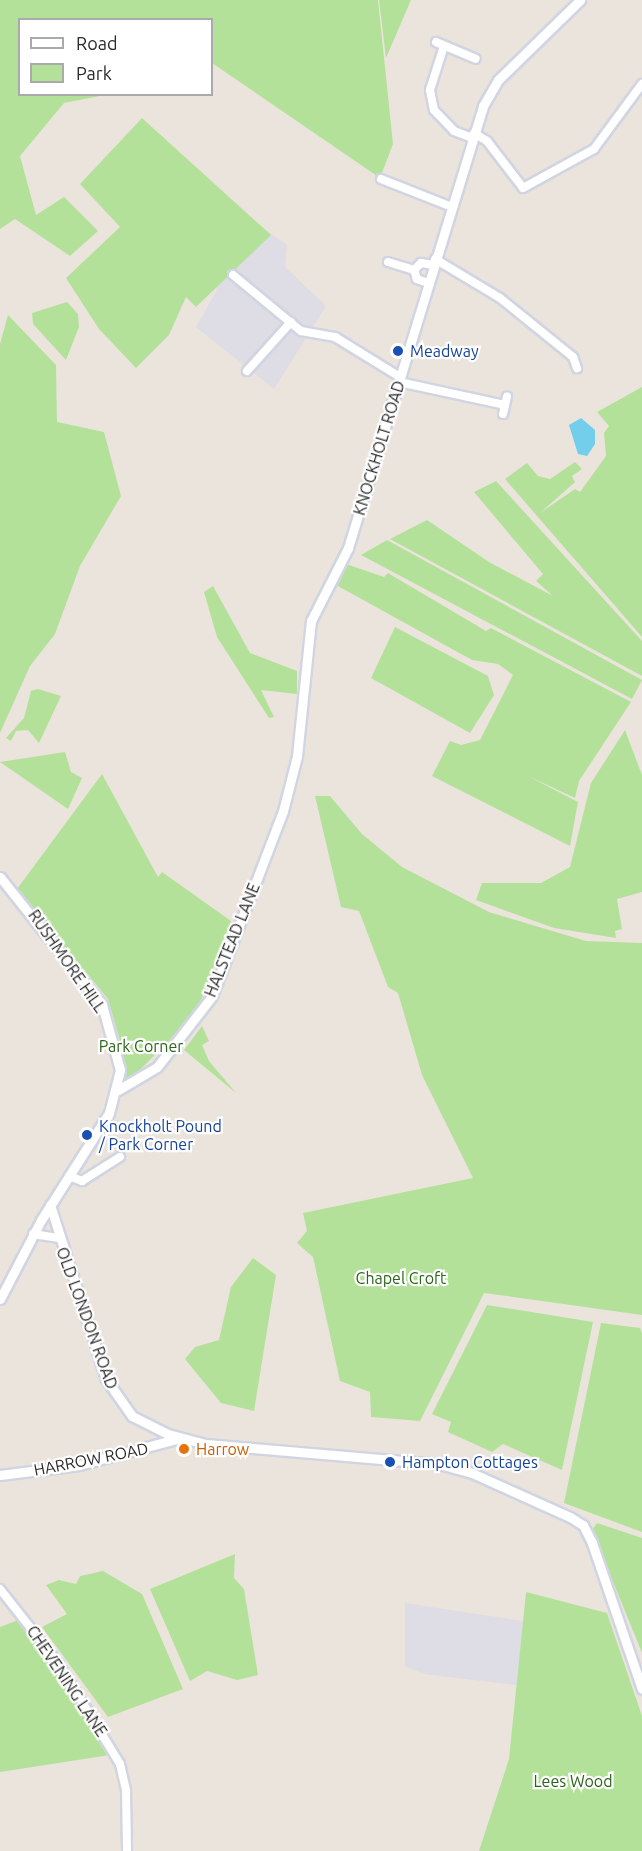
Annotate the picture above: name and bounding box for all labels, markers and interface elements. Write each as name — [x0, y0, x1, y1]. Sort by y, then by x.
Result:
legend — [18, 18, 213, 96]
text: Road — [76, 33, 118, 53]
text: Park — [76, 63, 112, 83]
place label: Meadway — [410, 341, 479, 361]
marker: Meadway — [391, 344, 405, 358]
street label: KNOCKHOLT ROAD — [349, 378, 409, 518]
street label: HALSTEAD LANE — [200, 880, 264, 1000]
street label: RUSHMORE HILL — [24, 906, 110, 1016]
park label: Park Corner — [99, 1036, 183, 1056]
place label: Knockholt Pound / Park Corner — [99, 1116, 222, 1154]
marker: Knockholt Pound / Park Corner — [80, 1128, 94, 1142]
street label: OLD LONDON ROAD — [52, 1244, 122, 1392]
park label: Chapel Croft — [356, 1268, 446, 1288]
street label: HARROW ROAD — [32, 1438, 150, 1480]
place label: Harrow — [196, 1439, 249, 1459]
marker: Harrow — [177, 1442, 191, 1456]
place label: Hampton Cottages — [402, 1452, 538, 1472]
marker: Hampton Cottages — [383, 1455, 397, 1469]
street label: CHEVENING LANE — [23, 1622, 111, 1740]
park label: Lees Wood — [533, 1771, 613, 1791]

